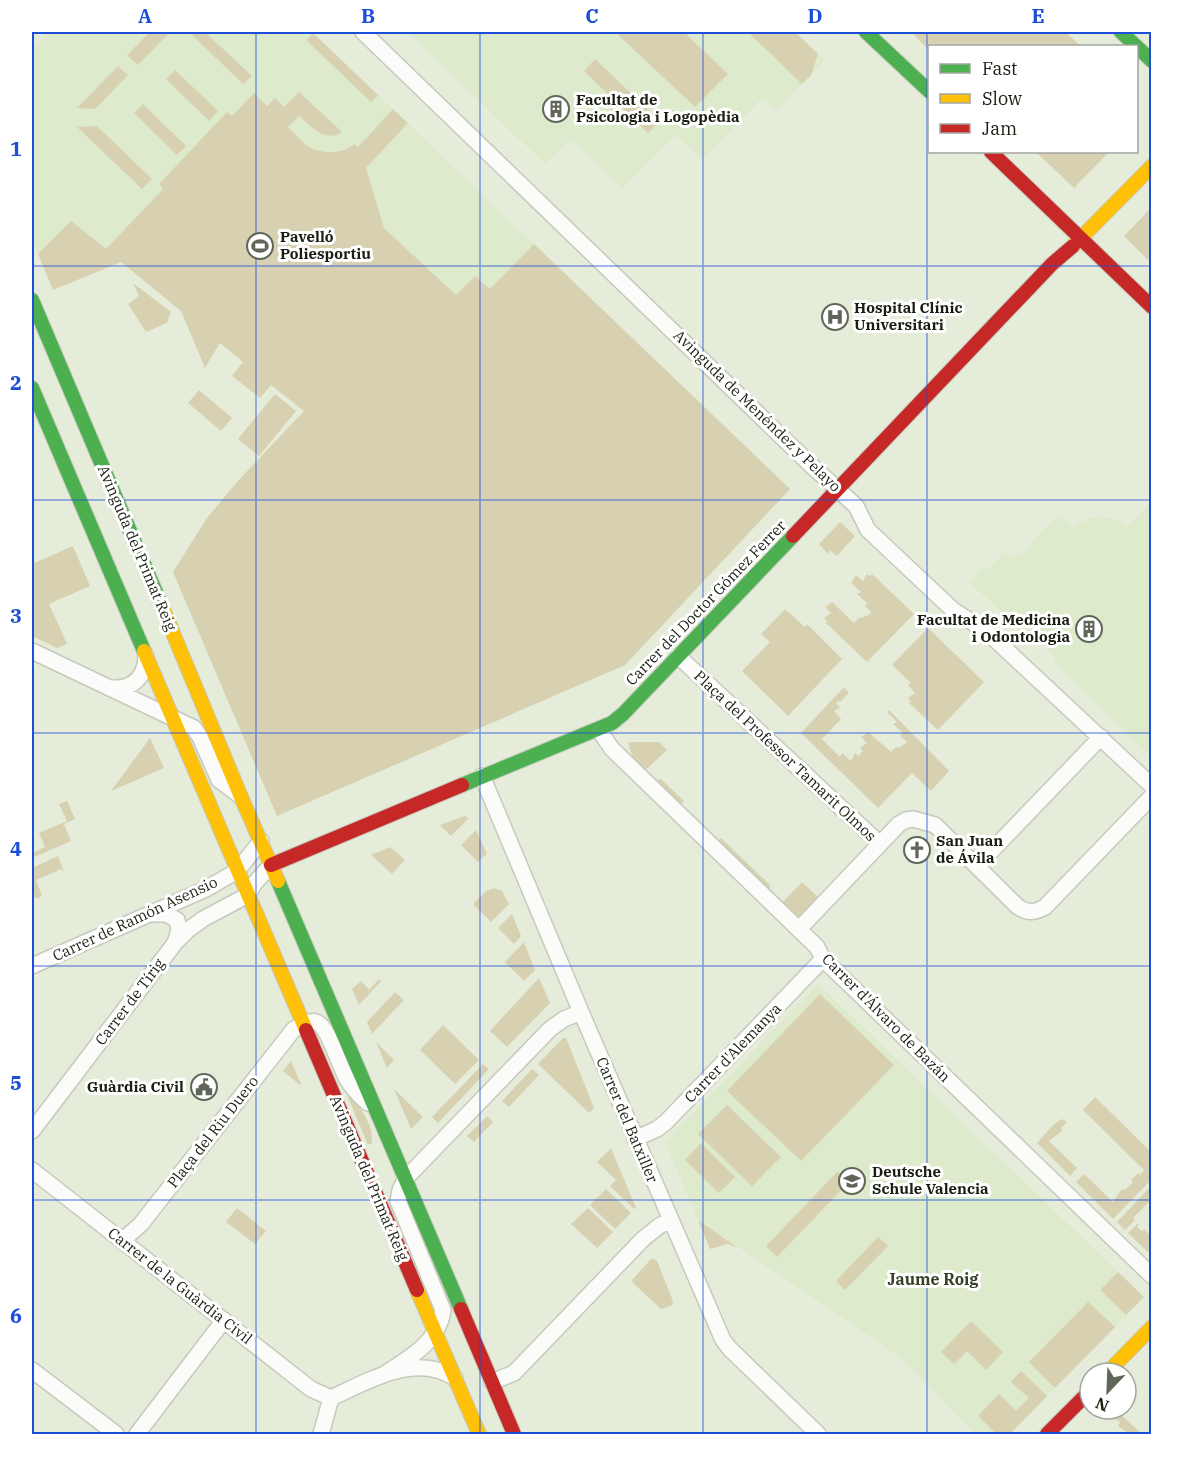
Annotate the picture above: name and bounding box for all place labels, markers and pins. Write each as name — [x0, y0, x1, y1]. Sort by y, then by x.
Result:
place label: Facultat de Psicologia i Logopèdia — [576, 90, 740, 126]
building icon: Facultat de Psicologia i Logopèdia — [541, 94, 571, 124]
place label: Pavelló Poliesportiu — [280, 227, 371, 263]
sports icon: Pavelló Poliesportiu — [245, 231, 275, 261]
place label: Hospital Clínic Universitari — [854, 298, 962, 334]
hospital icon: Hospital Clínic Universitari — [820, 302, 850, 332]
place label: Facultat de Medicina i Odontologia — [917, 610, 1070, 646]
building icon: Facultat de Medicina i Odontologia — [1074, 614, 1104, 644]
place label: San Juan de Ávila — [936, 831, 1003, 867]
church icon: San Juan de Ávila — [902, 835, 932, 865]
public building icon: Guàrdia Civil — [189, 1072, 219, 1102]
place label: Guàrdia Civil — [87, 1077, 184, 1096]
place label: Deutsche Schule Valencia — [872, 1162, 989, 1198]
school or university icon: Deutsche Schule Valencia — [837, 1166, 867, 1196]

